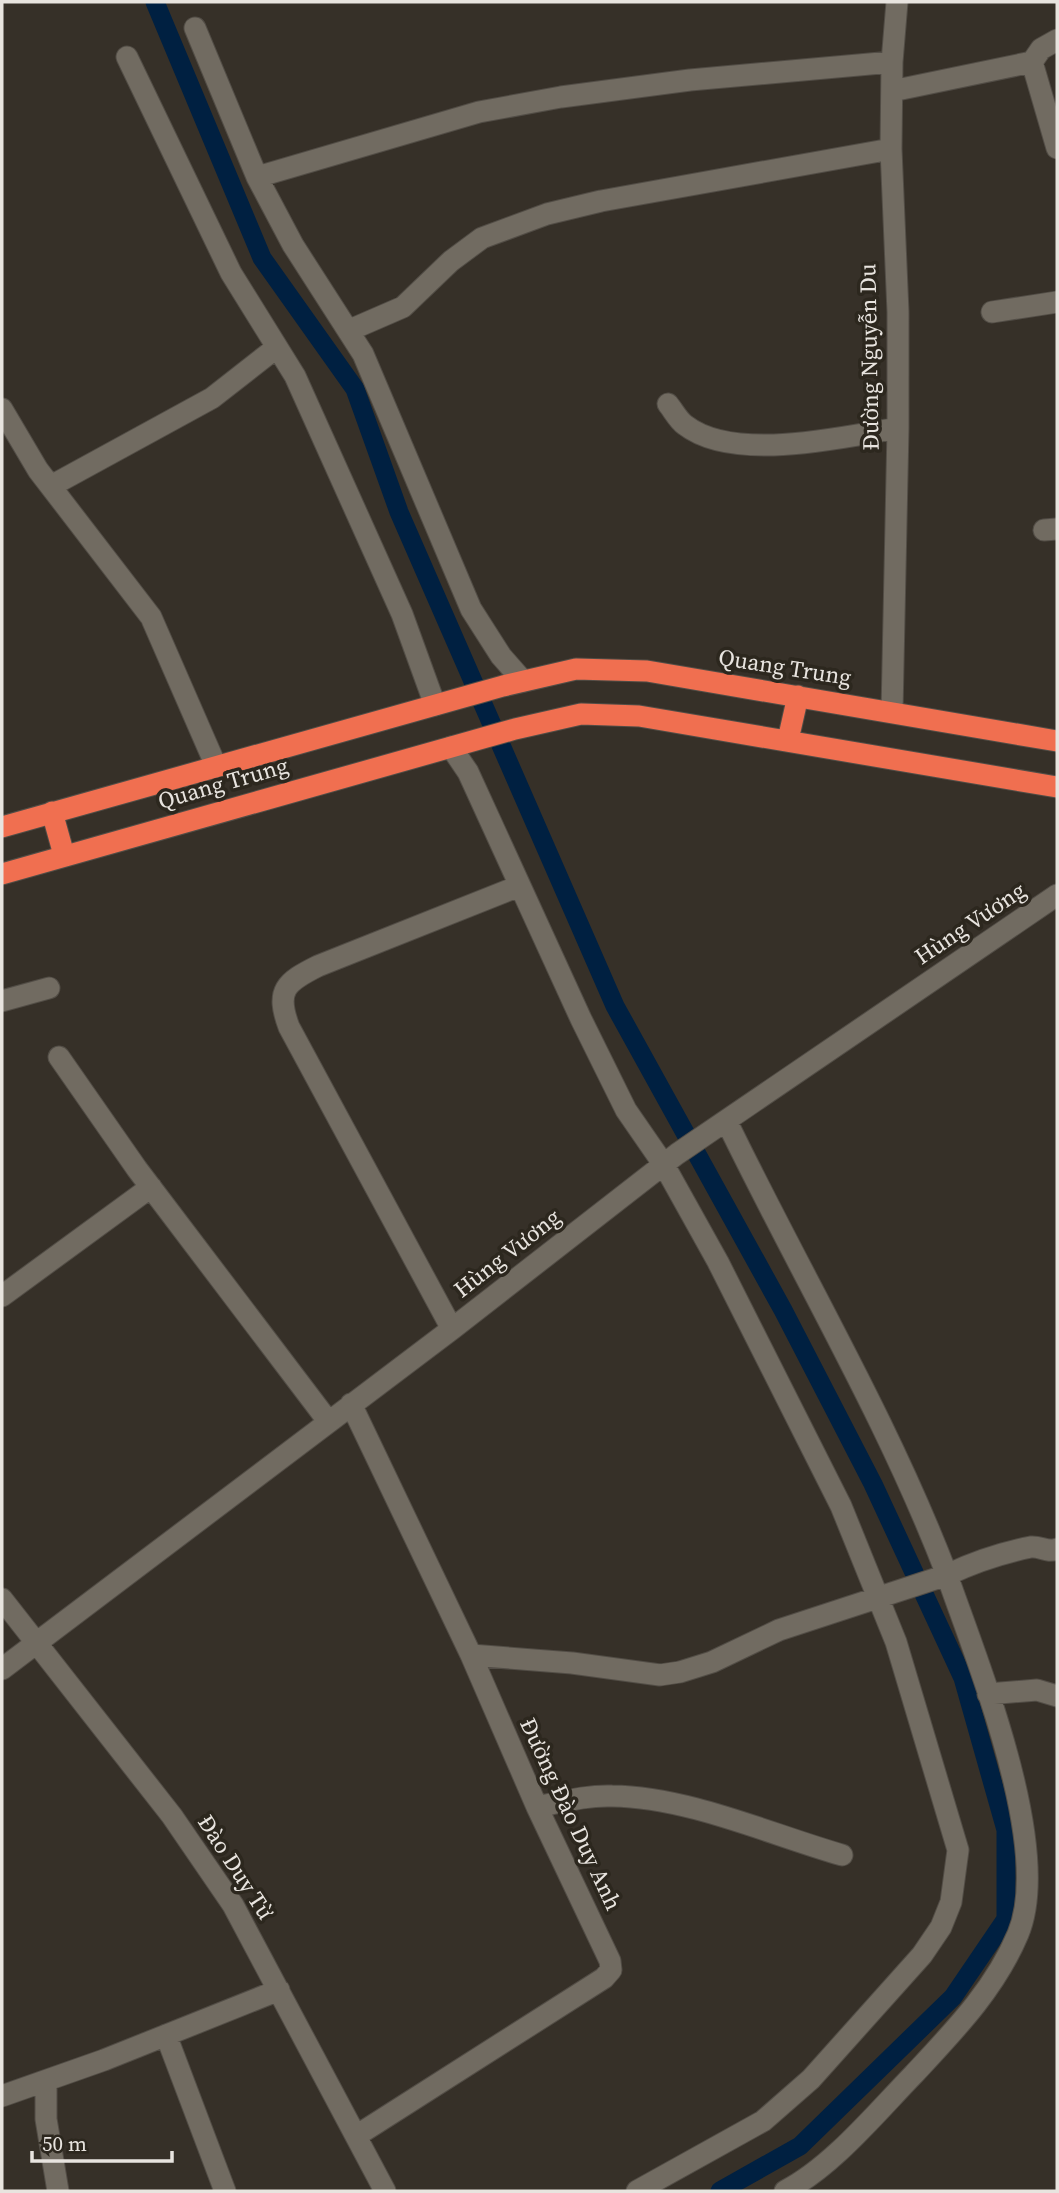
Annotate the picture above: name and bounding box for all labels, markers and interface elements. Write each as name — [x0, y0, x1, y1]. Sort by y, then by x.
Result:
street label: Đường Nguyễn Du — [851, 263, 887, 451]
street label: Quang Trung — [716, 641, 854, 693]
street label: Quang Trung — [154, 749, 292, 817]
street label: Hùng Vương — [908, 874, 1032, 972]
street label: Hùng Vương — [447, 1201, 567, 1305]
street label: Đường Đào Duy Anh — [512, 1713, 630, 1916]
street label: Đào Duy Từ — [190, 1808, 282, 1926]
scale bar — [32, 2120, 172, 2164]
text: 50 m — [42, 2129, 87, 2158]

